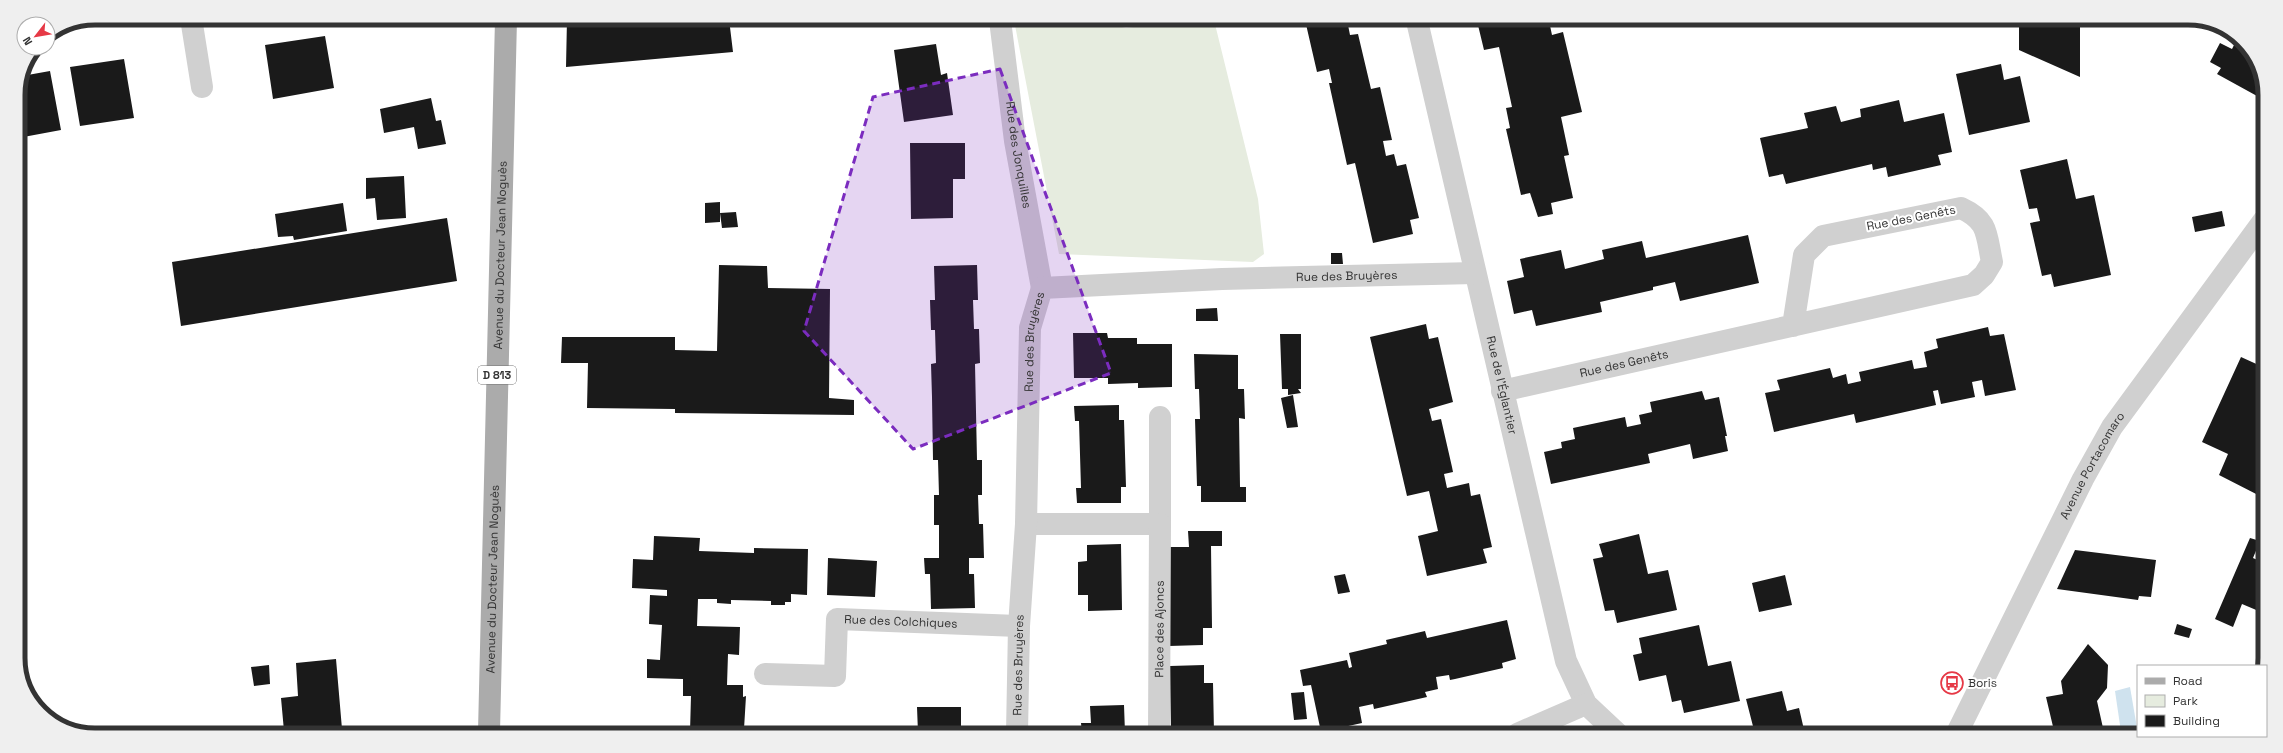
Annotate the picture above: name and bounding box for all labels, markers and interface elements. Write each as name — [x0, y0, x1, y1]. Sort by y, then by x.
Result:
north arrow — [16, 16, 56, 56]
text: N — [20, 34, 35, 48]
street label: Rue des Jonquilles — [1002, 100, 1035, 210]
street label: Avenue du Docteur Jean Noguès — [490, 161, 511, 350]
street label: Rue des Genêts — [1865, 202, 1957, 234]
street label: Rue des Bruyères — [1296, 267, 1398, 285]
street label: Rue des Bruyères — [1021, 290, 1048, 392]
street label: Rue de l'Églantier — [1483, 334, 1521, 437]
street label: Rue des Genêts — [1578, 346, 1670, 381]
road number: D 813 — [478, 366, 516, 384]
street label: Avenue Portacomaro — [2056, 409, 2128, 522]
street label: Avenue du Docteur Jean Noguès — [482, 485, 503, 674]
street label: Place des Ajoncs — [1151, 580, 1168, 678]
street label: Rue des Colchiques — [844, 611, 958, 632]
street label: Rue des Bruyères — [1009, 614, 1028, 716]
legend — [2137, 665, 2267, 737]
bus stop icon: Boris — [1939, 670, 1965, 696]
text: Road — [2173, 673, 2202, 689]
place label: Boris — [1968, 675, 1997, 691]
text: Park — [2173, 693, 2198, 709]
text: Building — [2173, 713, 2220, 729]

